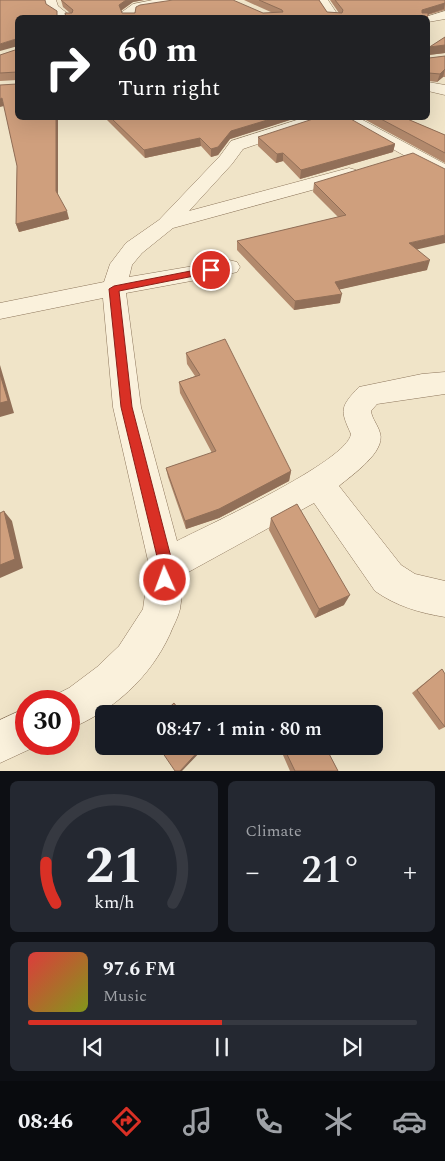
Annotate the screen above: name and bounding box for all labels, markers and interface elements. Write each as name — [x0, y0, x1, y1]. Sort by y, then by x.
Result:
text: 60 m — [118, 24, 198, 77]
icon: right — [35, 35, 100, 100]
text: Turn right — [118, 72, 220, 105]
pin — [190, 249, 232, 291]
icon: arrive — [197, 256, 225, 284]
position arrow — [138, 553, 190, 605]
speed limit sign: 30 — [15, 690, 80, 755]
text: 08:47 · 1 min · 80 m — [156, 715, 322, 744]
text: Climate — [246, 819, 302, 843]
text: 21 — [85, 827, 143, 906]
text: 21° — [301, 842, 361, 900]
text: − — [246, 851, 260, 894]
text: + — [403, 851, 417, 894]
text: km/h — [94, 889, 134, 916]
text: 97.6 FM — [103, 955, 176, 984]
text: Music — [103, 984, 147, 1008]
icon: previous — [79, 1033, 107, 1061]
icon: pause — [208, 1033, 236, 1061]
icon: next — [338, 1033, 366, 1061]
icon: directions — [109, 1104, 144, 1139]
icon: music — [180, 1104, 215, 1139]
icon: phone — [251, 1104, 286, 1139]
icon: climate — [321, 1104, 356, 1139]
icon: car — [392, 1104, 427, 1139]
text: 08:46 — [18, 1105, 73, 1138]

